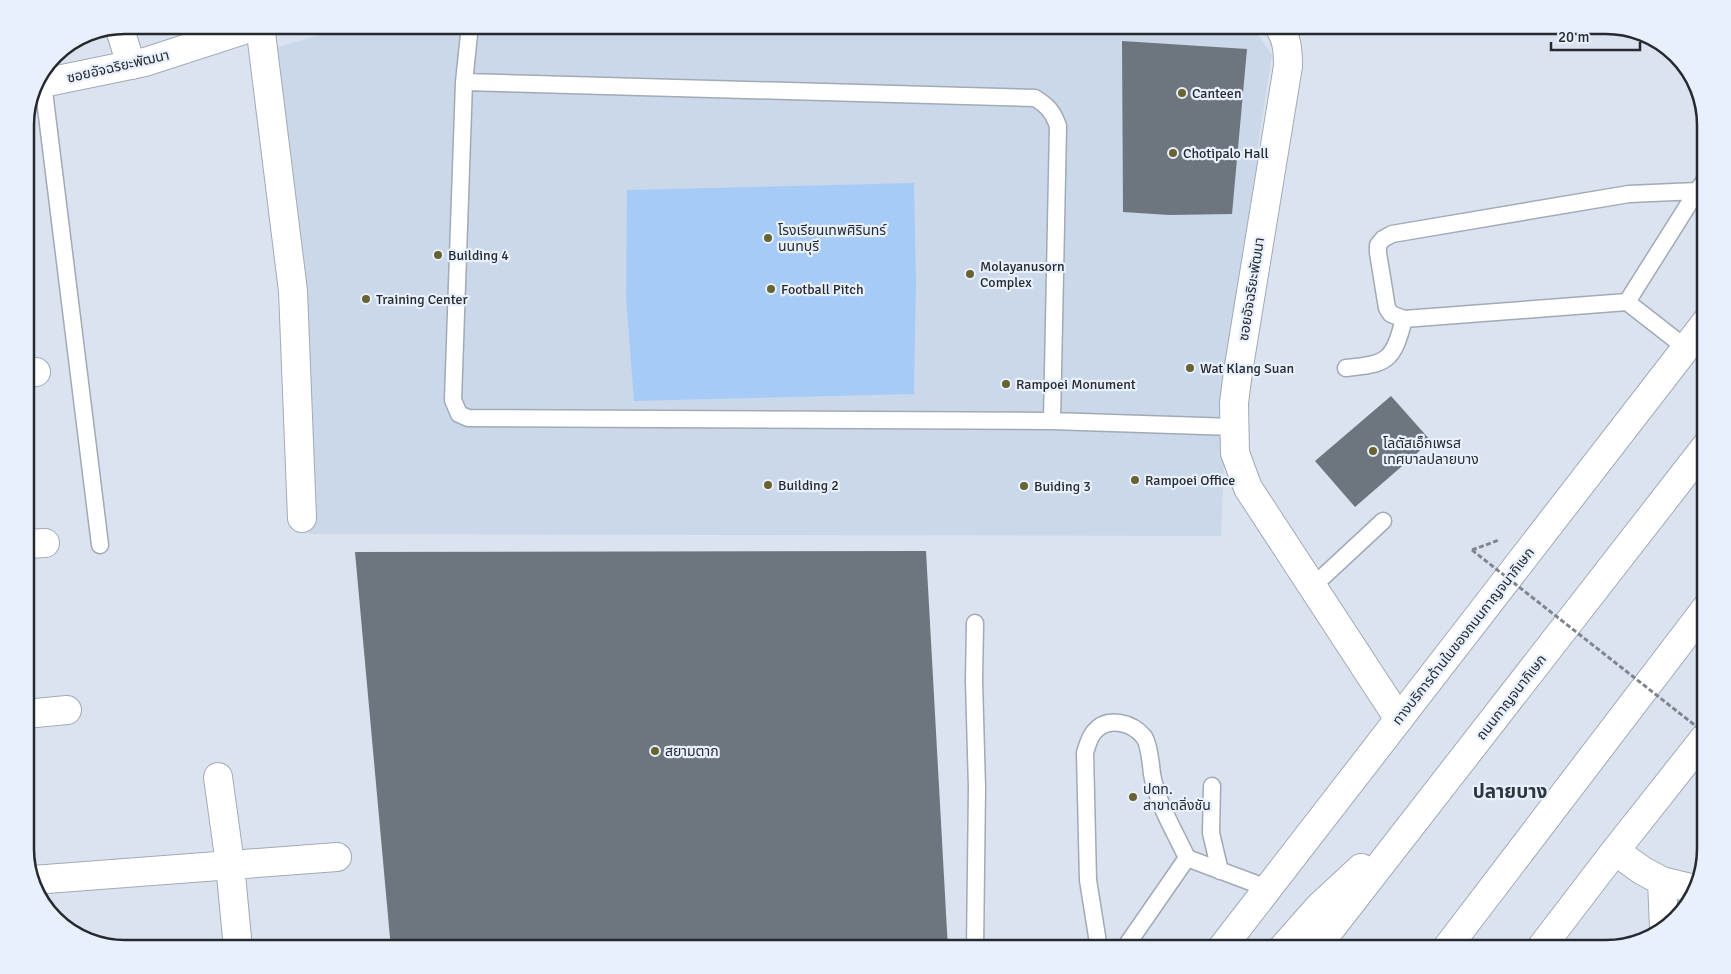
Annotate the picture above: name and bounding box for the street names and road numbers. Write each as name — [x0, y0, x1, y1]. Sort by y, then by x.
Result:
street label: ซอยอัจฉริยะพัฒนา — [65, 46, 171, 87]
street label: ซอยอัจฉริยะพัฒนา — [1235, 236, 1268, 342]
street label: ทางบริการด้านในของถนนกาญจนาภิเษก — [1389, 544, 1537, 728]
street label: ถนนกาญจนาภิเษก — [1472, 651, 1550, 743]

